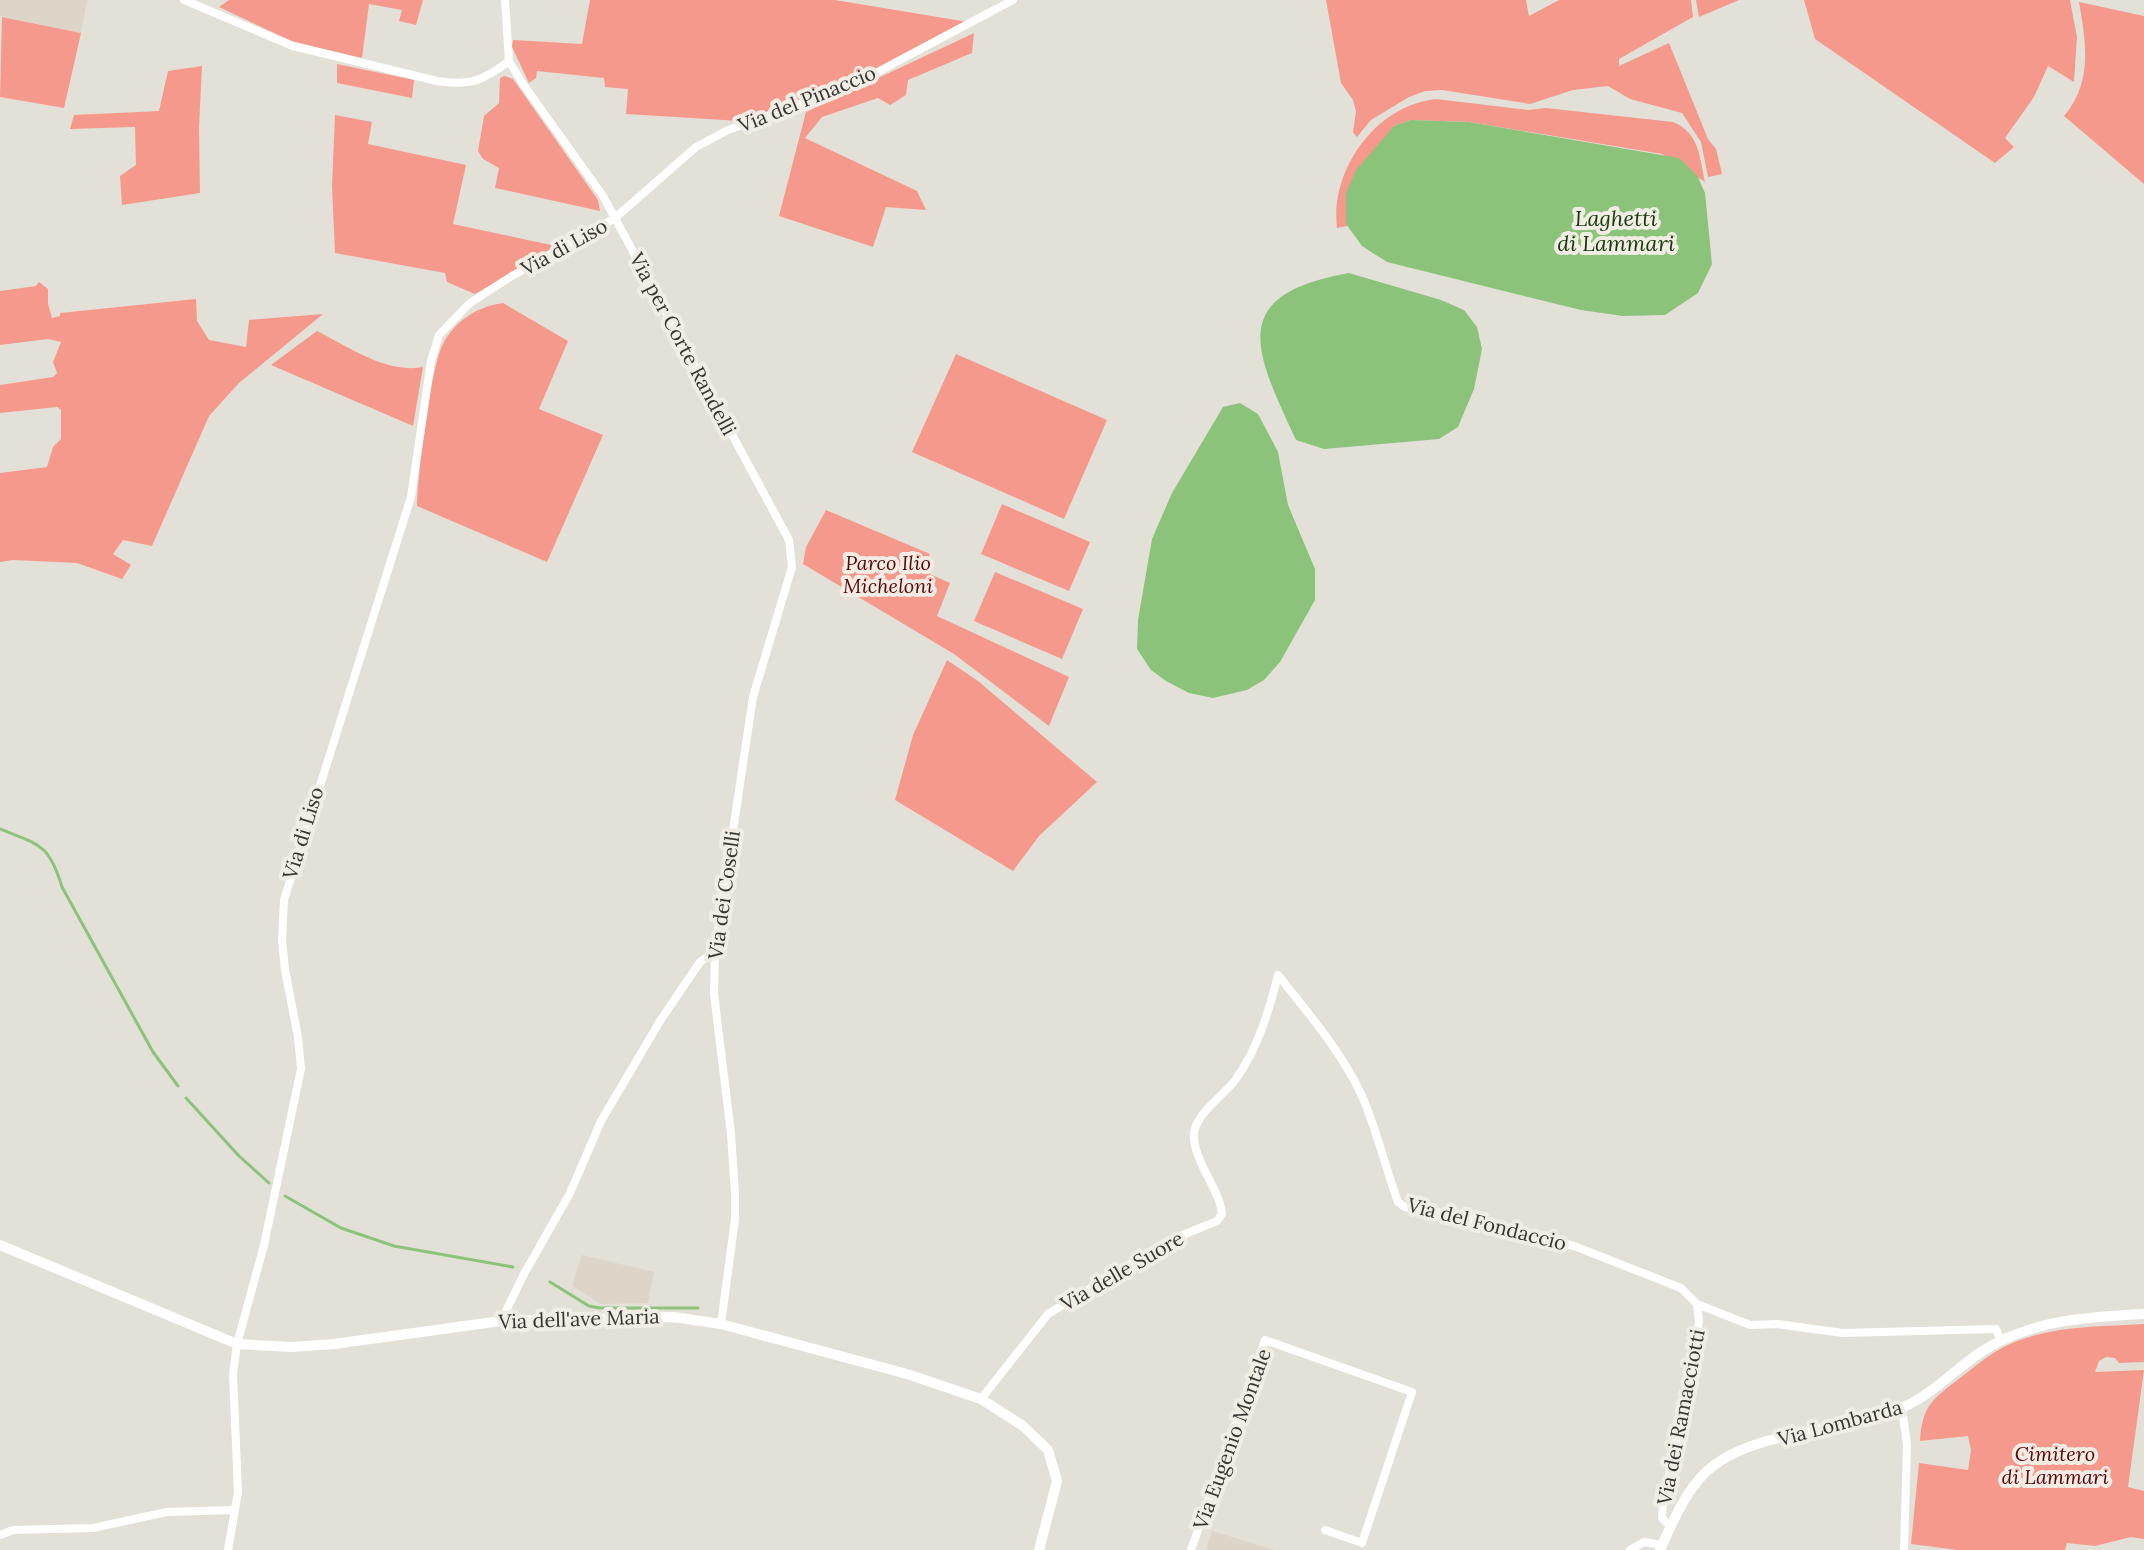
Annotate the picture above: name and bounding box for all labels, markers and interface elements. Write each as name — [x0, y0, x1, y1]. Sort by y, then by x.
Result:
street label: Via del Pinaccio — [733, 60, 879, 138]
water label: Laghetti di Lammari — [1557, 204, 1675, 257]
street label: Via di Liso — [515, 213, 611, 281]
street label: Via per Corte Randelli — [624, 247, 742, 439]
park label: Parco Ilio Micheloni — [843, 550, 934, 598]
street label: Via di Liso — [276, 784, 328, 883]
street label: Via dei Coselli — [702, 829, 745, 962]
street label: Via del Fondaccio — [1404, 1191, 1569, 1255]
street label: Via delle Suore — [1055, 1225, 1188, 1316]
street label: Via dell'ave Maria — [497, 1303, 660, 1334]
street label: Via dei Ramacciotti — [1651, 1327, 1710, 1508]
street label: Via Eugenio Montale — [1187, 1345, 1276, 1534]
street label: Via Lombarda — [1774, 1394, 1905, 1451]
park label: Cimitero di Lammari — [2002, 1441, 2109, 1489]

